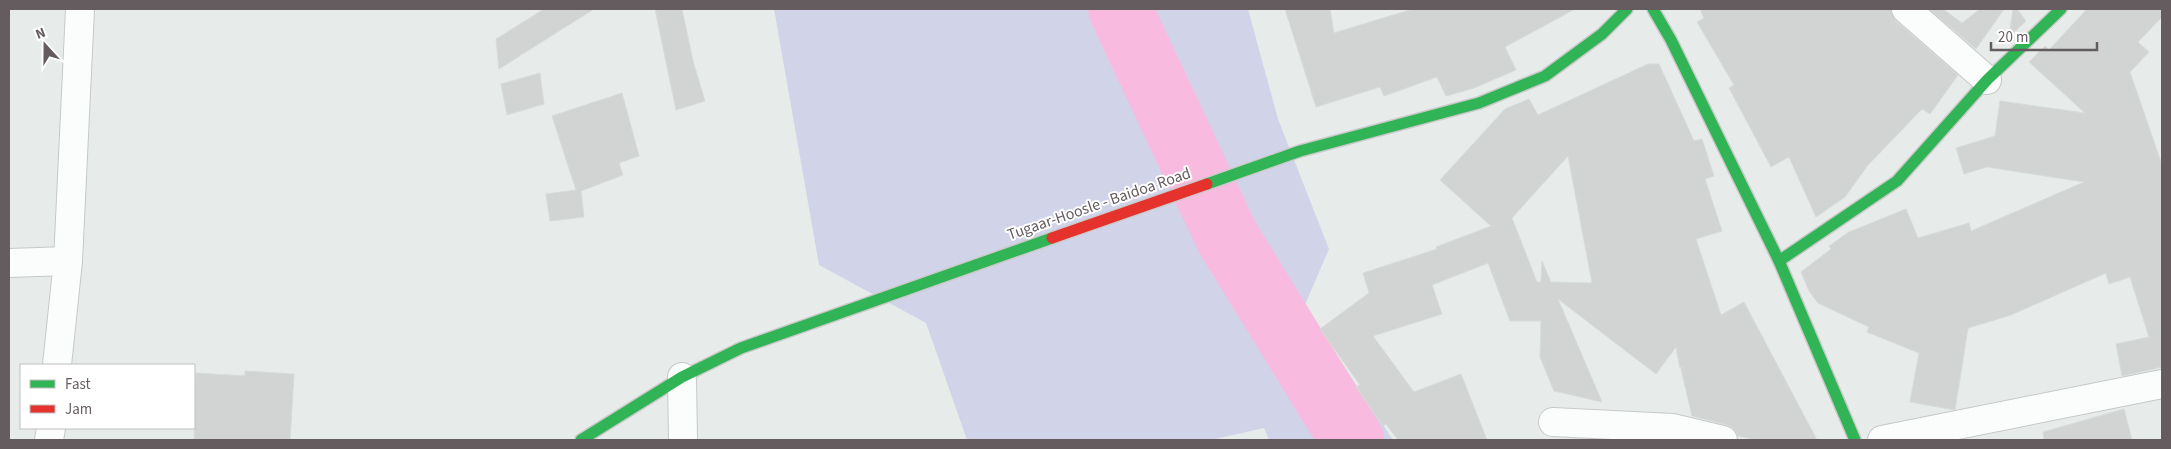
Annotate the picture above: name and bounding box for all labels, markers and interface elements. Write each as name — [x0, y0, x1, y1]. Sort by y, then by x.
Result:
north arrow — [20, 20, 70, 70]
scale bar — [1991, 20, 2097, 52]
text: N — [33, 23, 49, 45]
text: 20 m — [1998, 27, 2028, 48]
street label: Tugaar-Hoosle - Baidoa Road — [1004, 162, 1194, 246]
legend — [20, 364, 195, 429]
text: Fast — [65, 374, 91, 395]
text: Jam — [65, 399, 92, 420]

